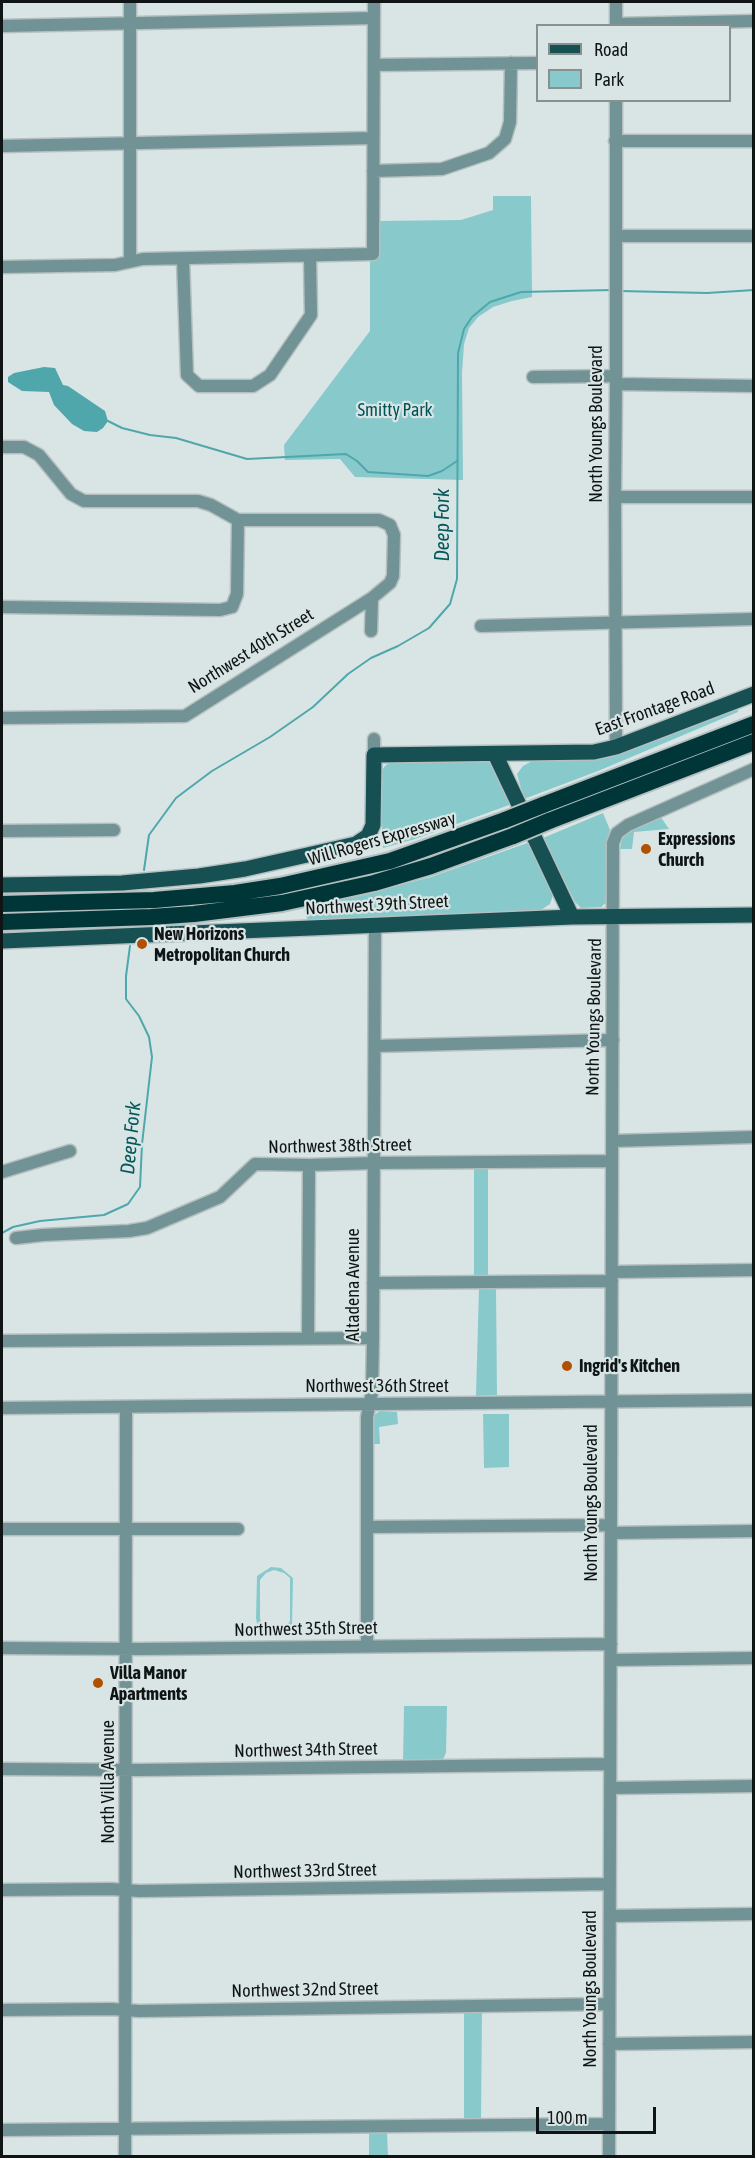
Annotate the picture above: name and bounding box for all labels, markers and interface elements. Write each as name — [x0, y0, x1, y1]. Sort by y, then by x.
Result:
legend — [536, 24, 731, 102]
text: Road — [594, 39, 628, 60]
text: Park — [594, 69, 624, 90]
street label: North Youngs Boulevard — [585, 345, 607, 503]
park label: Smitty Park — [358, 399, 432, 421]
water label: Deep Fork — [431, 489, 455, 561]
street label: Northwest 40th Street — [184, 604, 318, 698]
street label: East Frontage Road — [592, 677, 718, 741]
street label: Will Rogers Expressway — [306, 808, 458, 870]
place label: Expressions Church — [658, 828, 735, 870]
marker: Expressions Church — [639, 842, 653, 856]
street label: Northwest 39th Street — [305, 890, 449, 920]
place label: New Horizons Metropolitan Church — [154, 923, 290, 966]
marker: New Horizons Metropolitan Church — [135, 937, 149, 951]
street label: North Youngs Boulevard — [582, 938, 606, 1096]
water label: Deep Fork — [116, 1101, 146, 1175]
street label: Northwest 38th Street — [268, 1134, 412, 1158]
street label: Altadena Avenue — [342, 1228, 364, 1342]
place label: Ingrid's Kitchen — [579, 1355, 680, 1377]
marker: Ingrid's Kitchen — [560, 1359, 574, 1373]
street label: Northwest 36th Street — [305, 1375, 449, 1397]
street label: North Youngs Boulevard — [580, 1424, 602, 1582]
street label: Northwest 35th Street — [234, 1617, 378, 1641]
place label: Villa Manor Apartments — [110, 1662, 187, 1704]
marker: Villa Manor Apartments — [91, 1676, 105, 1690]
street label: North Villa Avenue — [97, 1720, 119, 1844]
street label: Northwest 34th Street — [234, 1738, 378, 1762]
street label: Northwest 33rd Street — [233, 1859, 377, 1883]
street label: North Youngs Boulevard — [579, 1910, 601, 2068]
street label: Northwest 32nd Street — [231, 1978, 379, 2002]
scale bar — [539, 2095, 659, 2133]
text: 100 m — [547, 2107, 588, 2128]

